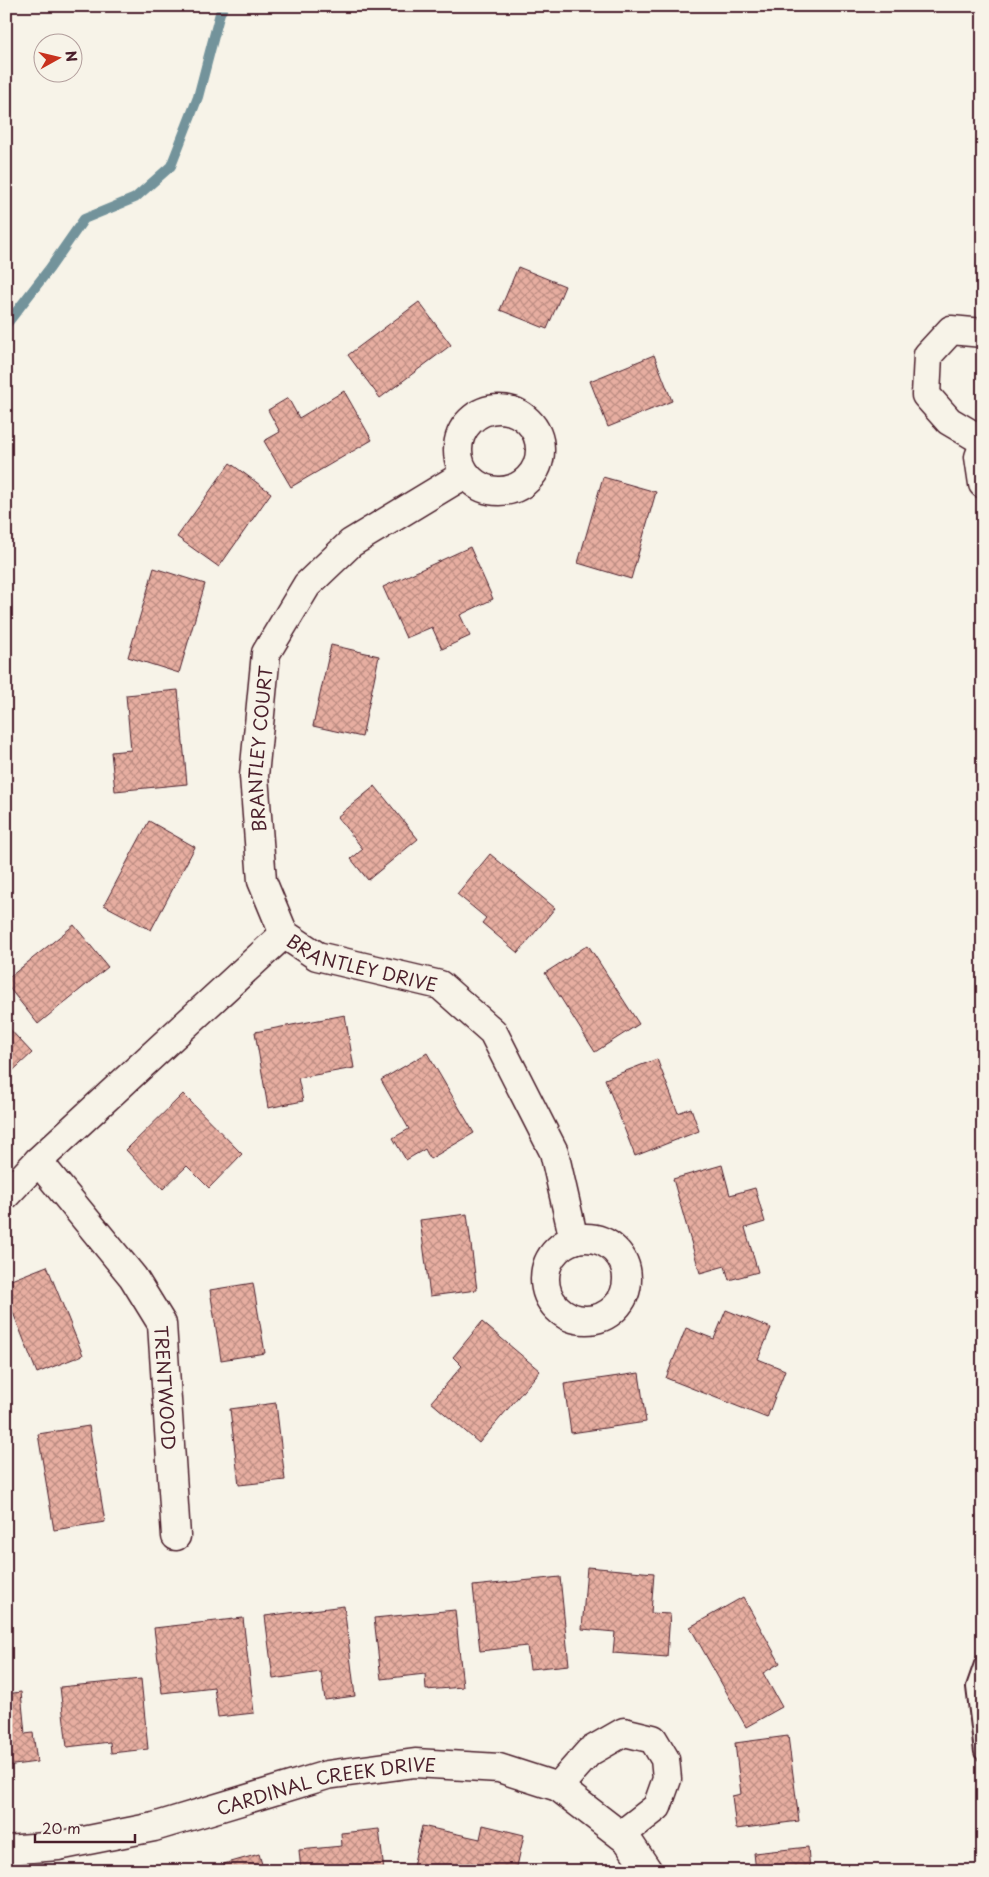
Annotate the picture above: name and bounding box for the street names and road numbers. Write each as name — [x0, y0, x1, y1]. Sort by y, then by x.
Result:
street label: BRANTLEY COURT — [240, 664, 278, 833]
street label: BRANTLEY DRIVE — [282, 926, 441, 998]
street label: TRENTWOOD — [149, 1325, 184, 1451]
street label: CARDINAL CREEK DRIVE — [213, 1749, 437, 1821]

